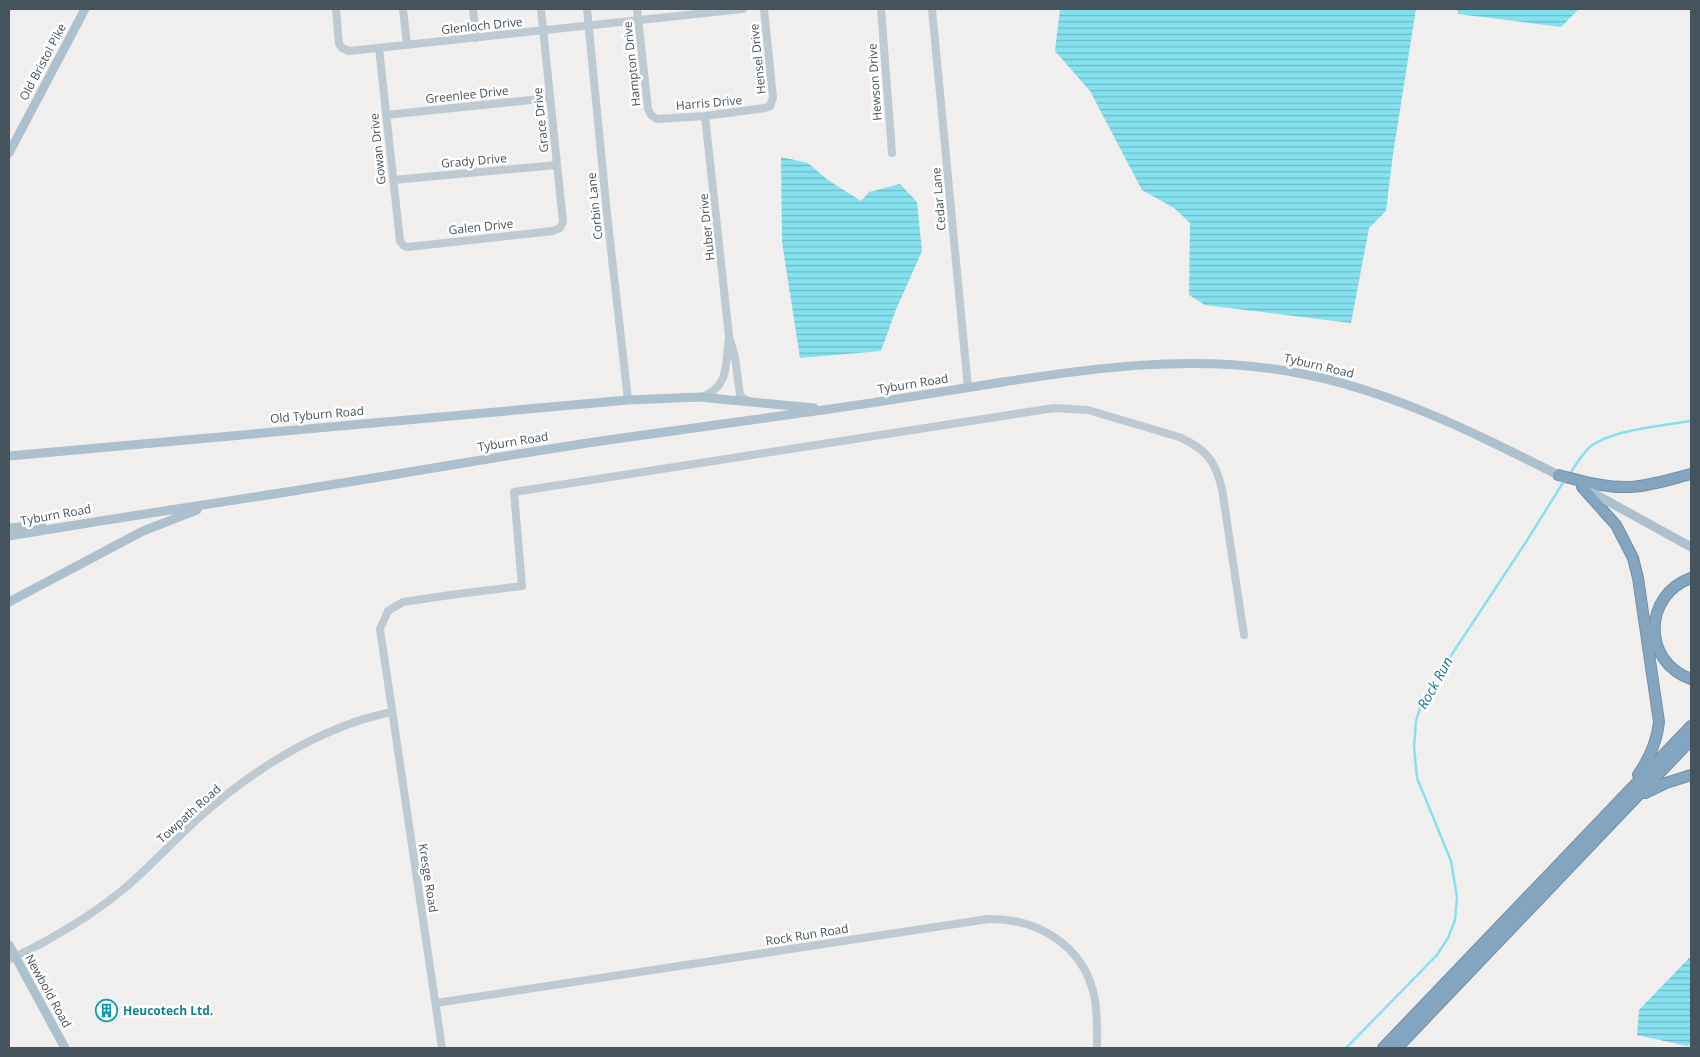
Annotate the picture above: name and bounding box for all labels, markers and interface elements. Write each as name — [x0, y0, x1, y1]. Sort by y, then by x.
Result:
street label: Glenloch Drive — [440, 13, 524, 38]
street label: Old Bristol Pike — [15, 20, 70, 103]
street label: Hampton Drive — [619, 20, 644, 107]
street label: Hensel Drive — [745, 23, 770, 95]
street label: Hewson Drive — [863, 42, 886, 121]
street label: Greenlee Drive — [425, 82, 510, 107]
street label: Grace Drive — [529, 86, 552, 153]
street label: Harris Drive — [675, 91, 743, 114]
street label: Gowan Drive — [365, 112, 390, 186]
street label: Grady Drive — [440, 149, 508, 172]
street label: Cedar Lane — [927, 166, 950, 231]
street label: Corbin Lane — [582, 171, 606, 241]
street label: Huber Drive — [694, 192, 718, 262]
street label: Galen Drive — [448, 215, 514, 238]
street label: Tyburn Road — [1282, 349, 1356, 382]
street label: Tyburn Road — [876, 370, 949, 397]
street label: Old Tyburn Road — [269, 402, 365, 427]
street label: Tyburn Road — [476, 428, 549, 455]
street label: Tyburn Road — [19, 500, 93, 529]
water label: Rock Run — [1412, 653, 1457, 712]
street label: Towpath Road — [153, 780, 224, 847]
street label: Kresge Road — [415, 842, 442, 914]
street label: Rock Run Road — [764, 920, 850, 949]
street label: Newbold Road — [21, 951, 76, 1031]
building icon: Heucotech Ltd. — [95, 999, 119, 1023]
place label: Heucotech Ltd. — [123, 1002, 213, 1019]

